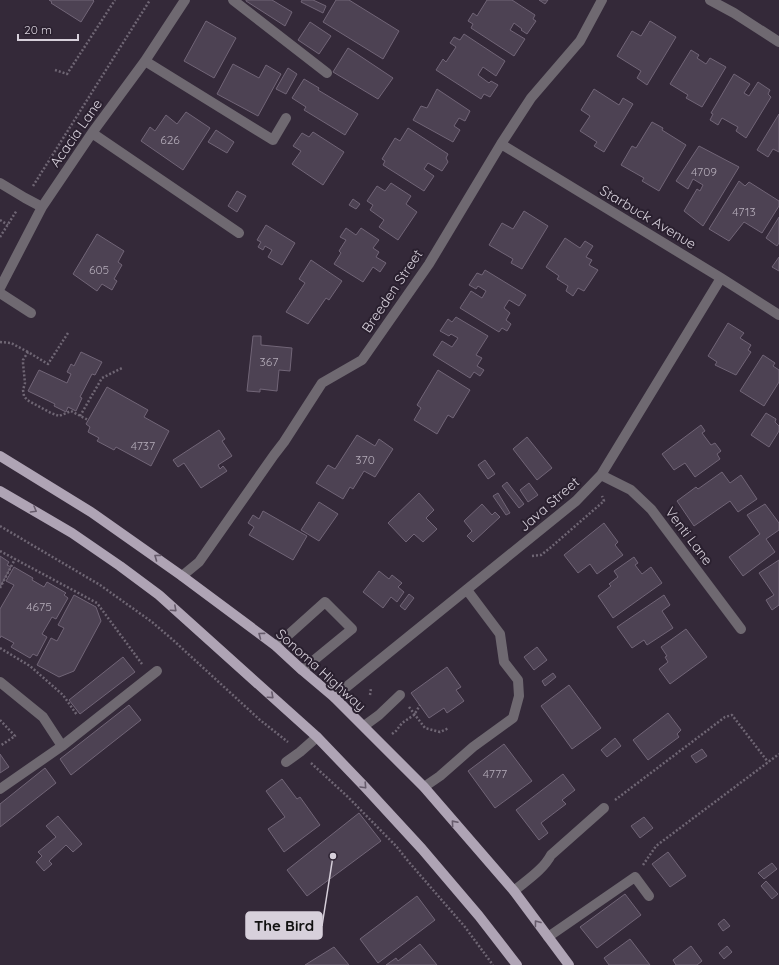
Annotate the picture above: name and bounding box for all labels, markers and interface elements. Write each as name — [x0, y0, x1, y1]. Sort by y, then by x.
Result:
scale bar — [18, 16, 78, 42]
text: 20 m — [24, 22, 52, 37]
street label: Acacia Lane — [46, 95, 106, 171]
house number: 626 — [160, 132, 180, 147]
house number: 4709 — [691, 164, 717, 179]
street label: Starbuck Avenue — [596, 181, 700, 253]
house number: 4713 — [732, 204, 756, 219]
street label: Breeden Street — [358, 246, 427, 336]
house number: 605 — [89, 262, 109, 277]
house number: 367 — [260, 354, 278, 369]
house number: 4737 — [131, 438, 155, 453]
house number: 370 — [355, 452, 375, 467]
street label: Java Street — [515, 473, 583, 535]
street label: Venti Lane — [661, 503, 717, 569]
one-way arrow — [30, 506, 37, 513]
one-way arrow — [154, 555, 161, 562]
house number: 4675 — [26, 599, 52, 614]
one-way arrow — [170, 604, 177, 611]
street label: Sonoma Highway — [272, 625, 370, 715]
one-way arrow — [258, 632, 265, 640]
one-way arrow — [266, 691, 274, 698]
house number: 4777 — [483, 766, 507, 781]
one-way arrow — [360, 781, 367, 789]
one-way arrow — [452, 820, 459, 827]
callout: The Bird — [246, 912, 322, 939]
text: The Bird — [254, 916, 314, 935]
one-way arrow — [535, 920, 542, 927]

